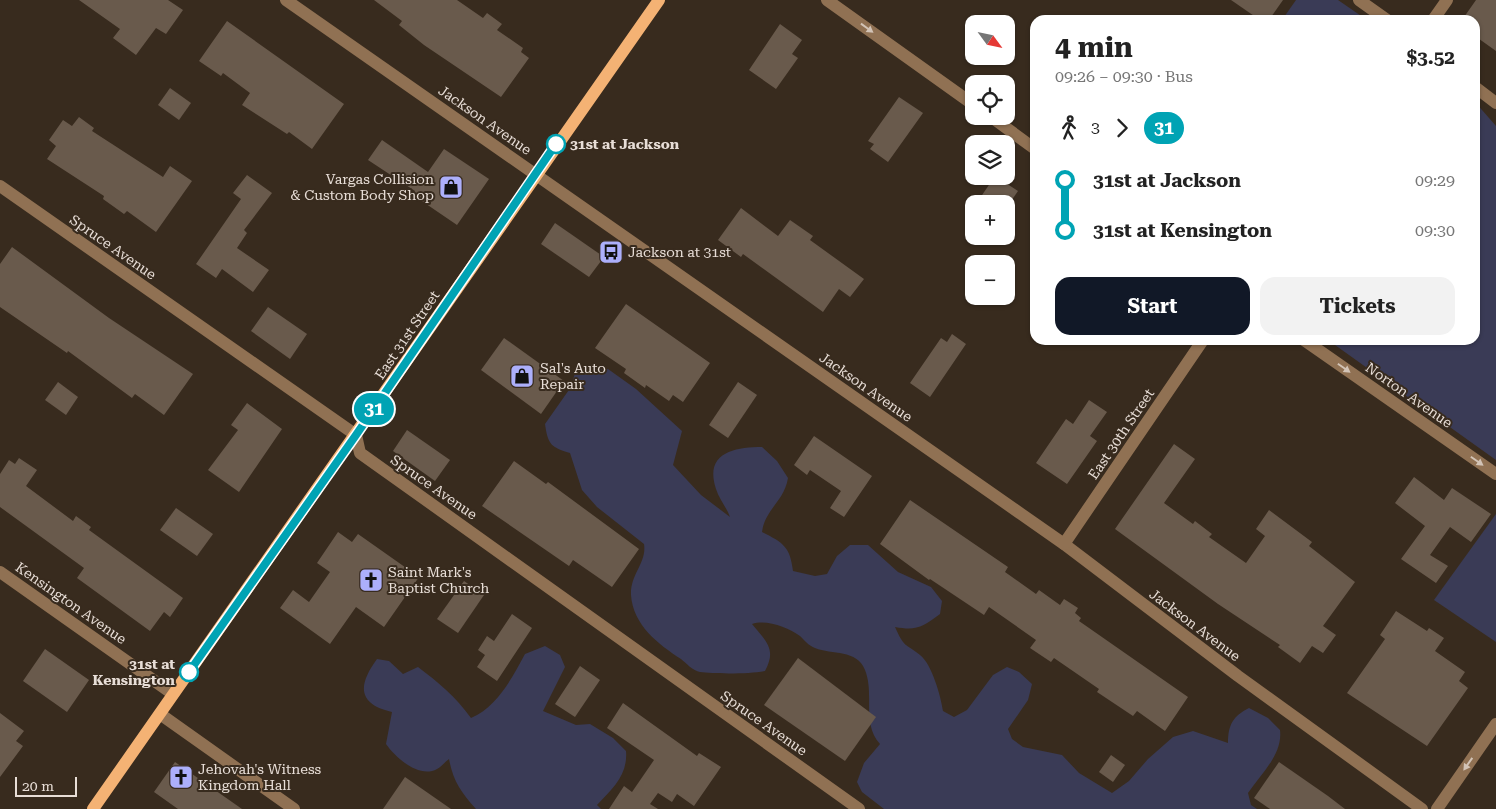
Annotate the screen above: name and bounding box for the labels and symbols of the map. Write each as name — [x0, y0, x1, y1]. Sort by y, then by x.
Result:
north arrow — [965, 15, 1015, 65]
one-way arrow — [860, 23, 874, 33]
street label: Jackson Avenue — [436, 82, 535, 158]
marker: 31st at Jackson — [546, 134, 566, 154]
place label: 31st at Jackson — [570, 136, 680, 152]
place label: Vargas Collision & Custom Body Shop — [290, 171, 434, 203]
shop icon: Vargas Collision & Custom Body Shop — [438, 174, 464, 200]
street label: Spruce Avenue — [67, 211, 159, 283]
bus stop icon: Jackson at 31st — [598, 239, 624, 265]
place label: Jackson at 31st — [628, 244, 731, 260]
street label: East 31st Street — [371, 288, 443, 382]
street label: Jackson Avenue — [817, 349, 916, 425]
street label: Norton Avenue — [1363, 359, 1456, 431]
place label: Sal's Auto Repair — [540, 360, 606, 392]
shop icon: Sal's Auto Repair — [509, 363, 535, 389]
one-way arrow — [1337, 363, 1351, 373]
street label: East 30th Street — [1085, 386, 1157, 482]
line badge: 31 — [352, 393, 396, 425]
street label: Spruce Avenue — [388, 451, 480, 523]
one-way arrow — [1470, 456, 1484, 466]
street label: Kensington Avenue — [13, 559, 130, 647]
place label: Saint Mark's Baptist Church — [388, 564, 489, 596]
church icon: Saint Mark's Baptist Church — [358, 567, 384, 593]
street label: Jackson Avenue — [1146, 586, 1244, 665]
place label: 31st at Kensington — [93, 656, 176, 688]
marker: 31st at Kensington — [179, 662, 199, 682]
street label: Spruce Avenue — [718, 687, 810, 759]
one-way arrow — [1463, 757, 1473, 771]
place label: Jehovah's Witness Kingdom Hall — [198, 761, 322, 793]
church icon: Jehovah's Witness Kingdom Hall — [168, 764, 194, 790]
scale bar — [15, 774, 78, 797]

